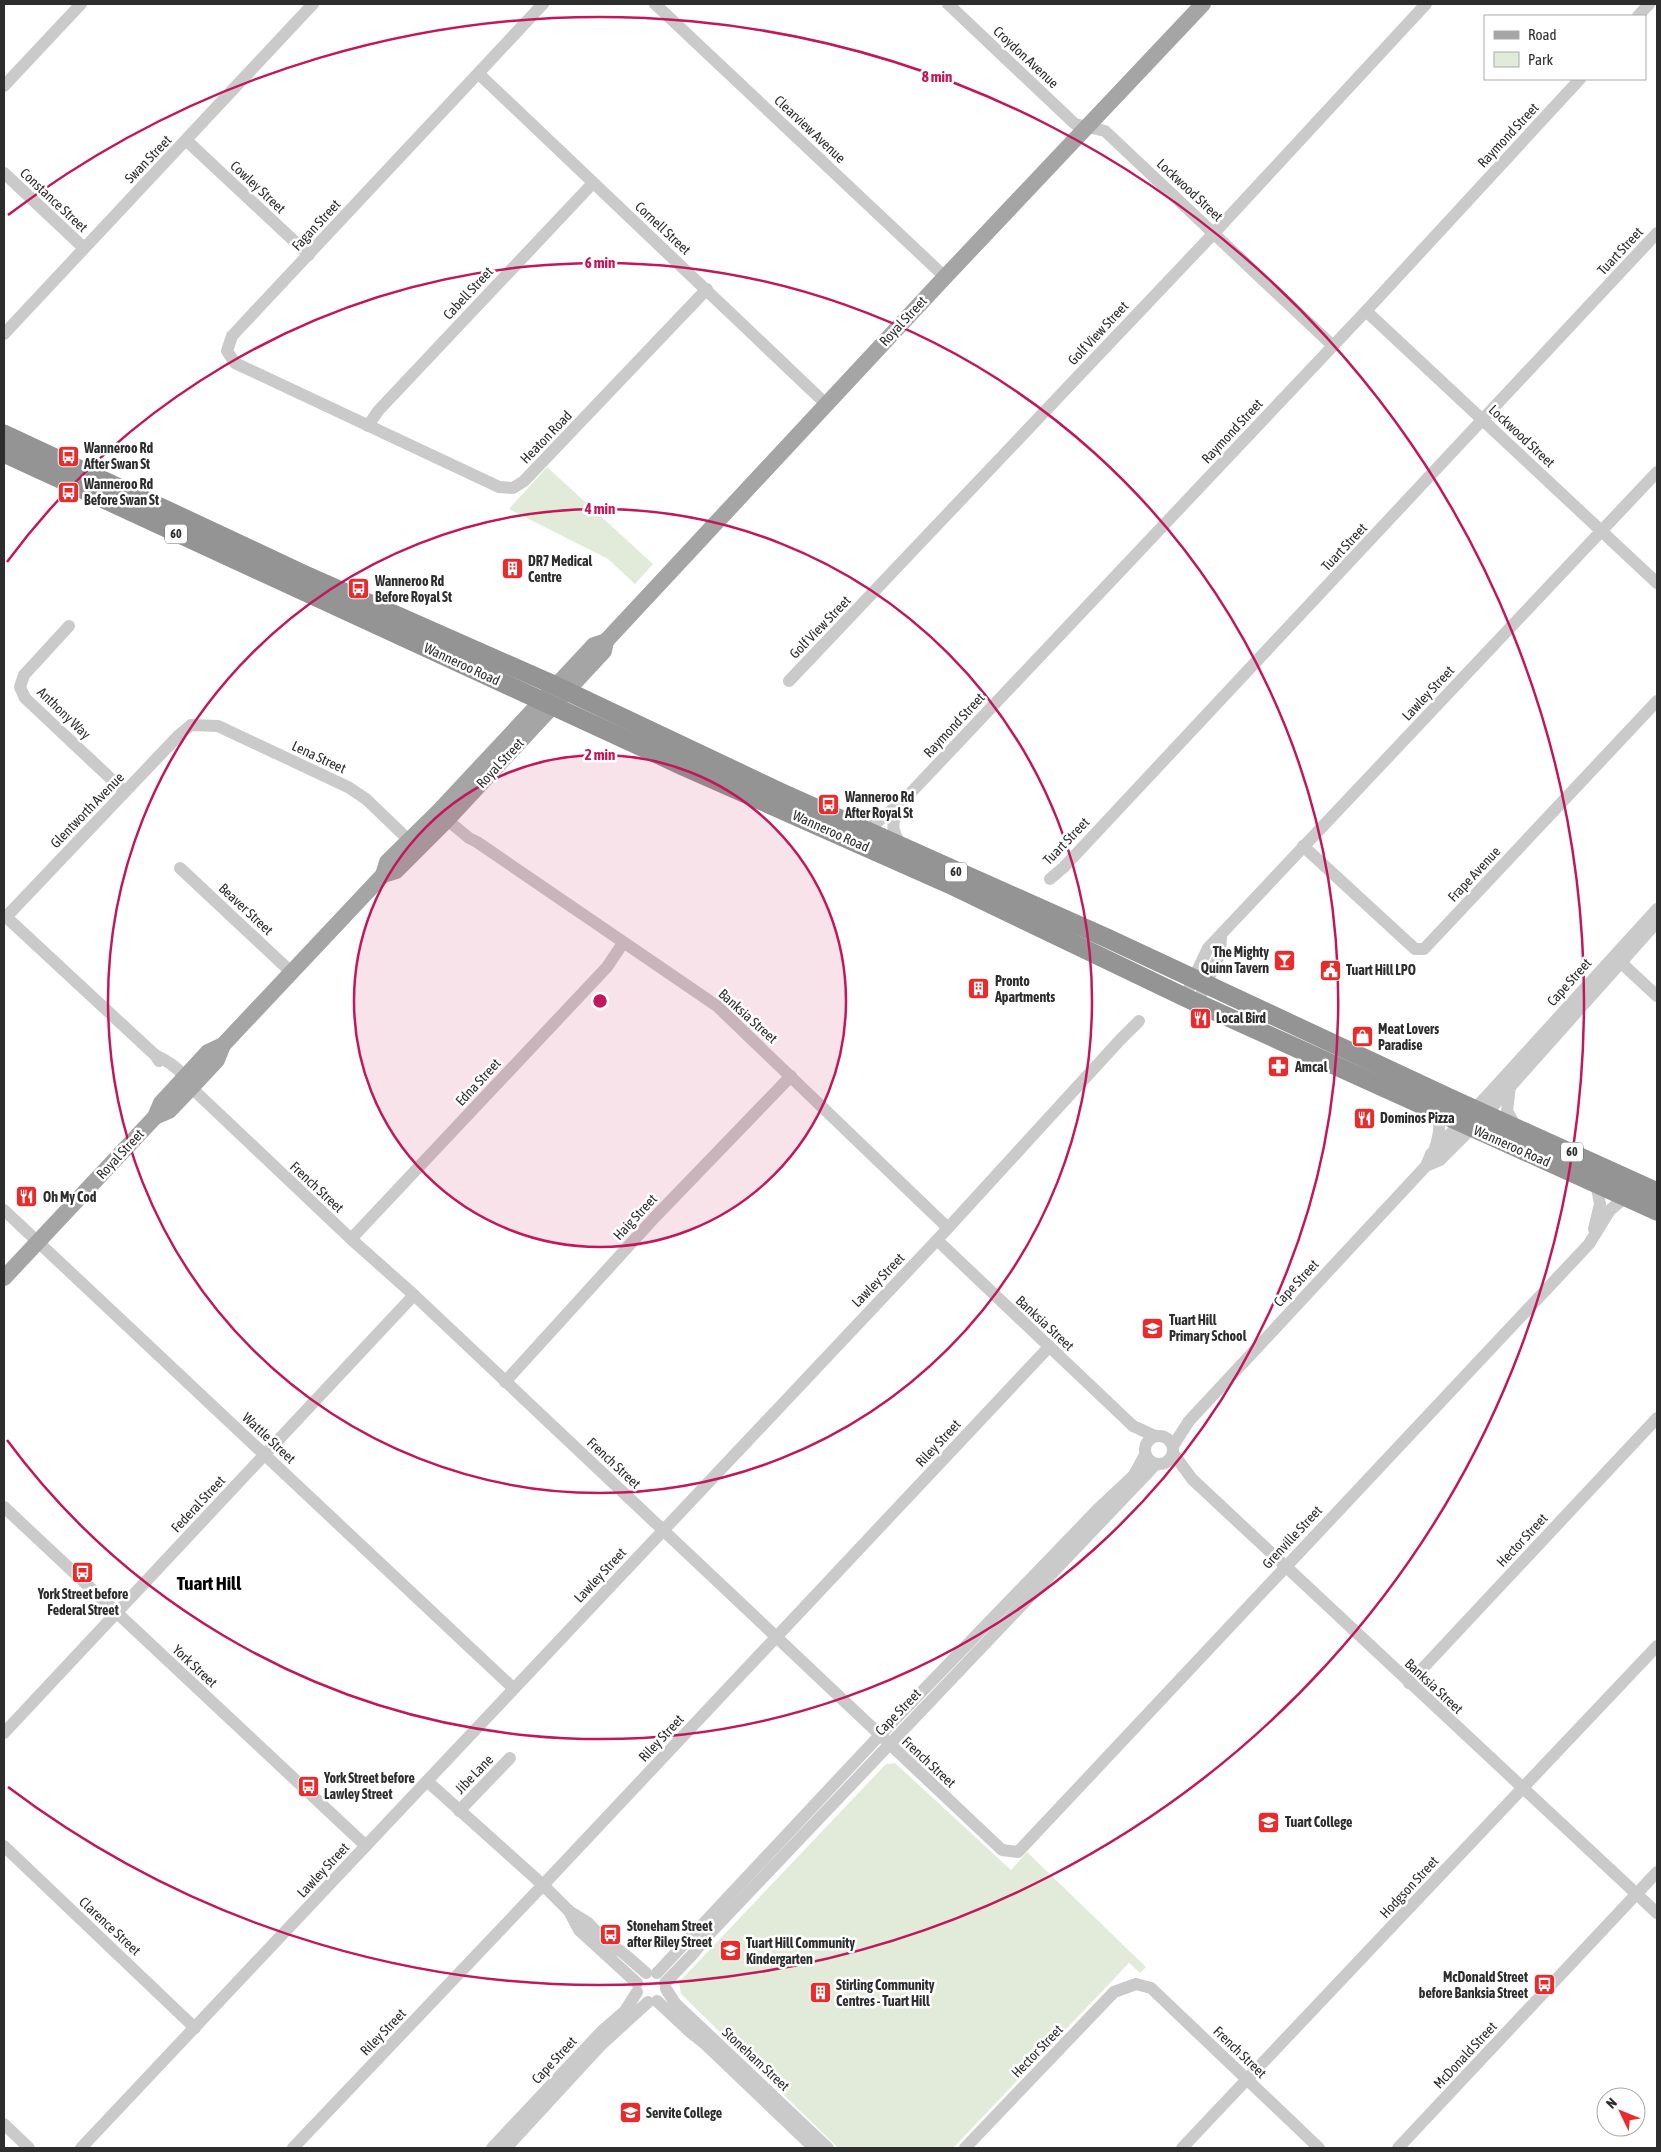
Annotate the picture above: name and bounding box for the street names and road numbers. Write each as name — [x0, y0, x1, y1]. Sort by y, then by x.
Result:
street label: Croydon Avenue — [990, 23, 1062, 91]
street label: Clearview Avenue — [771, 92, 849, 166]
street label: Raymond Street — [1474, 100, 1542, 170]
street label: Swan Street — [121, 132, 175, 186]
street label: Lockwood Street — [1154, 156, 1226, 224]
street label: Cowley Street — [227, 158, 289, 216]
street label: Constance Street — [17, 165, 91, 235]
street label: Fagan Street — [288, 196, 344, 254]
street label: Cornell Street — [632, 198, 694, 258]
street label: Tuart Street — [1594, 224, 1646, 278]
street label: Cabell Street — [440, 263, 496, 323]
street label: Royal Street — [876, 293, 930, 349]
street label: Golf View Street — [1065, 298, 1131, 368]
street label: Raymond Street — [1198, 396, 1266, 466]
street label: Lockwood Street — [1486, 402, 1558, 470]
street label: Heaton Road — [517, 407, 575, 467]
street label: Tuart Street — [1318, 520, 1370, 574]
road number: 60 — [165, 524, 187, 544]
street label: Golf View Street — [786, 592, 854, 662]
street label: Wanneroo Road — [421, 639, 503, 689]
street label: Lawley Street — [1399, 663, 1457, 723]
street label: Anthony Way — [34, 684, 94, 742]
street label: Raymond Street — [920, 690, 988, 760]
street label: Royal Street — [473, 735, 527, 791]
street label: Lena Street — [289, 738, 349, 776]
street label: Glentworth Avenue — [47, 769, 127, 851]
street label: Wanneroo Road — [790, 807, 872, 855]
street label: Tuart Street — [1040, 814, 1092, 868]
street label: Frape Avenue — [1444, 843, 1504, 905]
road number: 60 — [945, 862, 967, 882]
street label: Beaver Street — [216, 880, 276, 938]
street label: Cape Street — [1544, 955, 1594, 1009]
street label: Banksia Street — [715, 985, 781, 1047]
street label: Edna Street — [452, 1055, 504, 1109]
street label: Wanneroo Road — [1471, 1122, 1553, 1170]
street label: Royal Street — [93, 1126, 147, 1182]
road number: 60 — [1561, 1142, 1583, 1162]
street label: French Street — [287, 1158, 347, 1216]
street label: Haig Street — [610, 1191, 660, 1243]
street label: Lawley Street — [848, 1250, 908, 1310]
street label: Cape Street — [1270, 1256, 1322, 1310]
street label: Banksia Street — [1013, 1292, 1077, 1354]
street label: Wattle Street — [239, 1409, 299, 1467]
street label: Riley Street — [912, 1416, 964, 1470]
street label: French Street — [584, 1434, 644, 1492]
street label: Federal Street — [168, 1472, 228, 1536]
street label: Grenville Street — [1259, 1502, 1325, 1572]
street label: Hector Street — [1493, 1510, 1551, 1570]
street label: Lawley Street — [571, 1545, 629, 1605]
street label: York Street — [169, 1641, 221, 1691]
street label: Banksia Street — [1402, 1655, 1466, 1717]
street label: Cape Street — [872, 1685, 924, 1739]
street label: Riley Street — [635, 1711, 687, 1765]
street label: French Street — [899, 1733, 959, 1791]
street label: Jibe Lane — [452, 1751, 496, 1797]
street label: Lawley Street — [294, 1840, 352, 1900]
street label: Hodgson Street — [1376, 1853, 1442, 1921]
street label: Clarence Street — [76, 1894, 144, 1958]
street label: Riley Street — [357, 2005, 409, 2059]
street label: McDonald Street — [1430, 2018, 1500, 2092]
street label: Hector Street — [1008, 2021, 1066, 2081]
street label: French Street — [1210, 2023, 1270, 2081]
street label: Stoneham Street — [719, 2024, 793, 2094]
street label: Cape Street — [528, 2033, 580, 2087]

